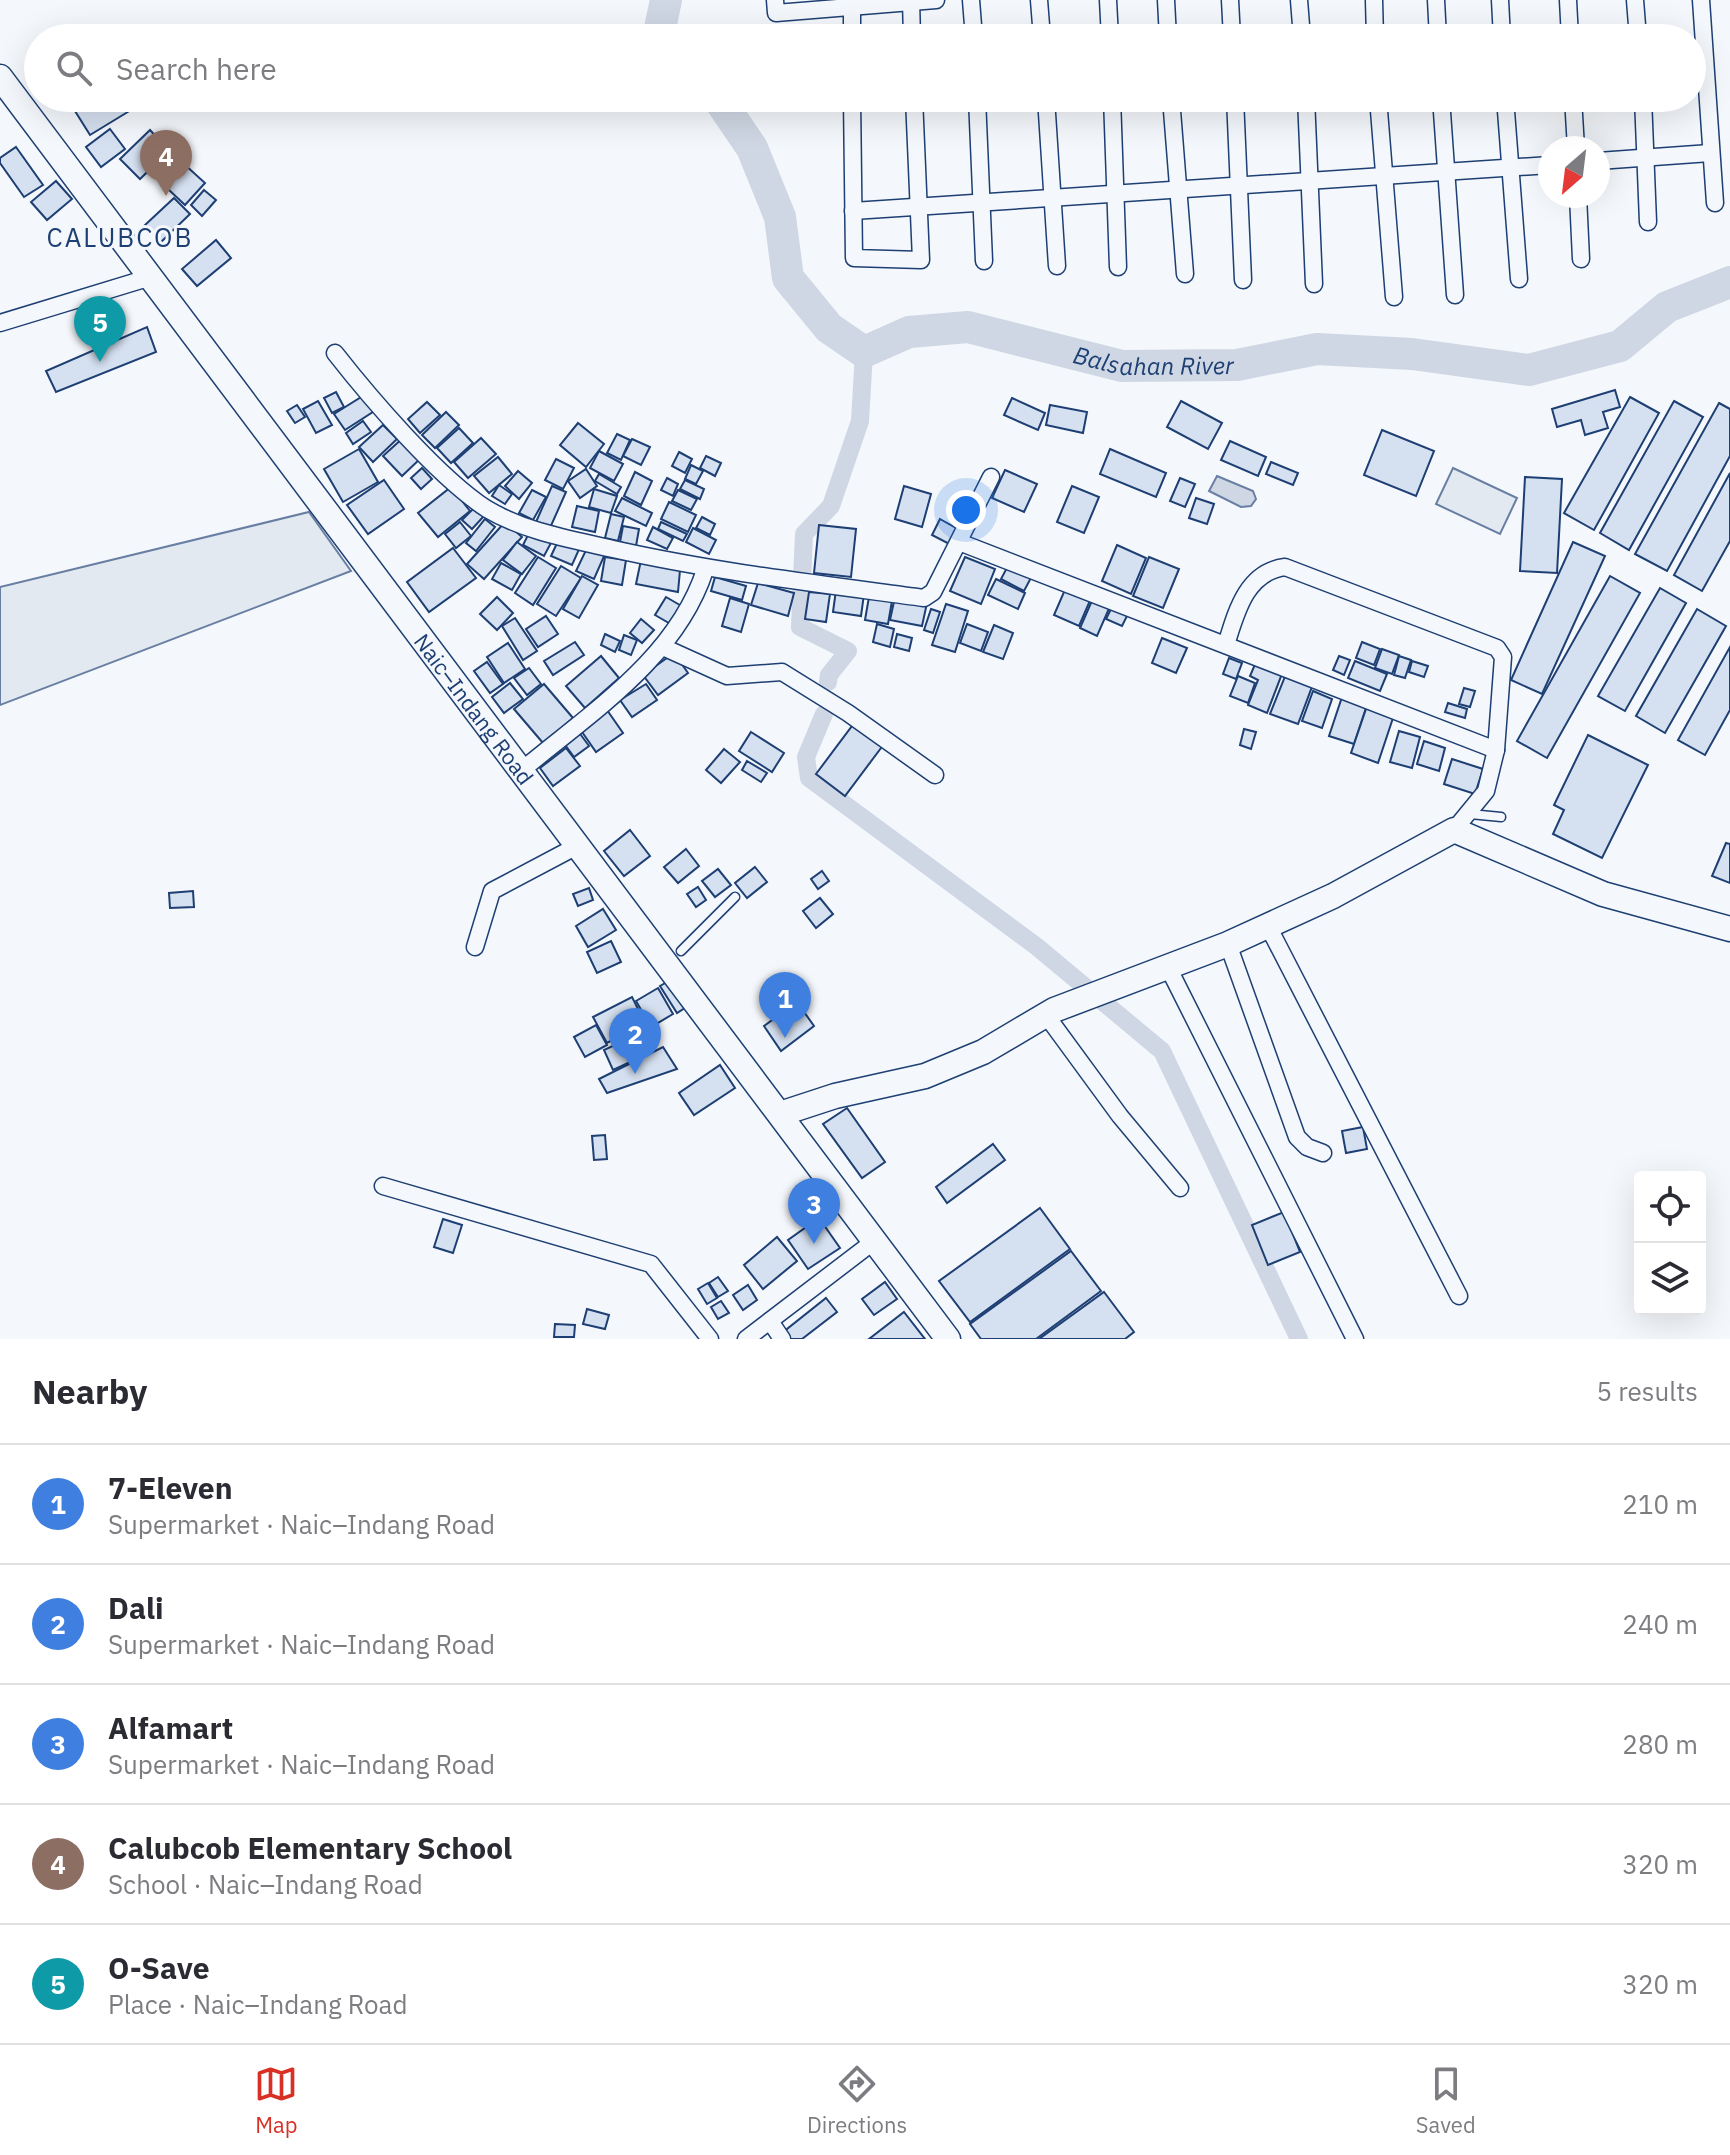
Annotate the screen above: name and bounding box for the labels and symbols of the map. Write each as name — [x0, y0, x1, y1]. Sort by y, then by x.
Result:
pin: 4 — [140, 130, 192, 196]
north arrow — [1538, 136, 1610, 208]
district label: CALUBCOB — [47, 220, 193, 254]
pin: 5 — [74, 296, 126, 362]
water label: Balsahan River — [1070, 338, 1235, 382]
your location — [946, 490, 986, 530]
street label: Naic–Indang Road — [408, 627, 541, 790]
pin: 1 — [759, 972, 811, 1038]
pin: 2 — [609, 1008, 661, 1074]
pin: 3 — [788, 1178, 840, 1244]

